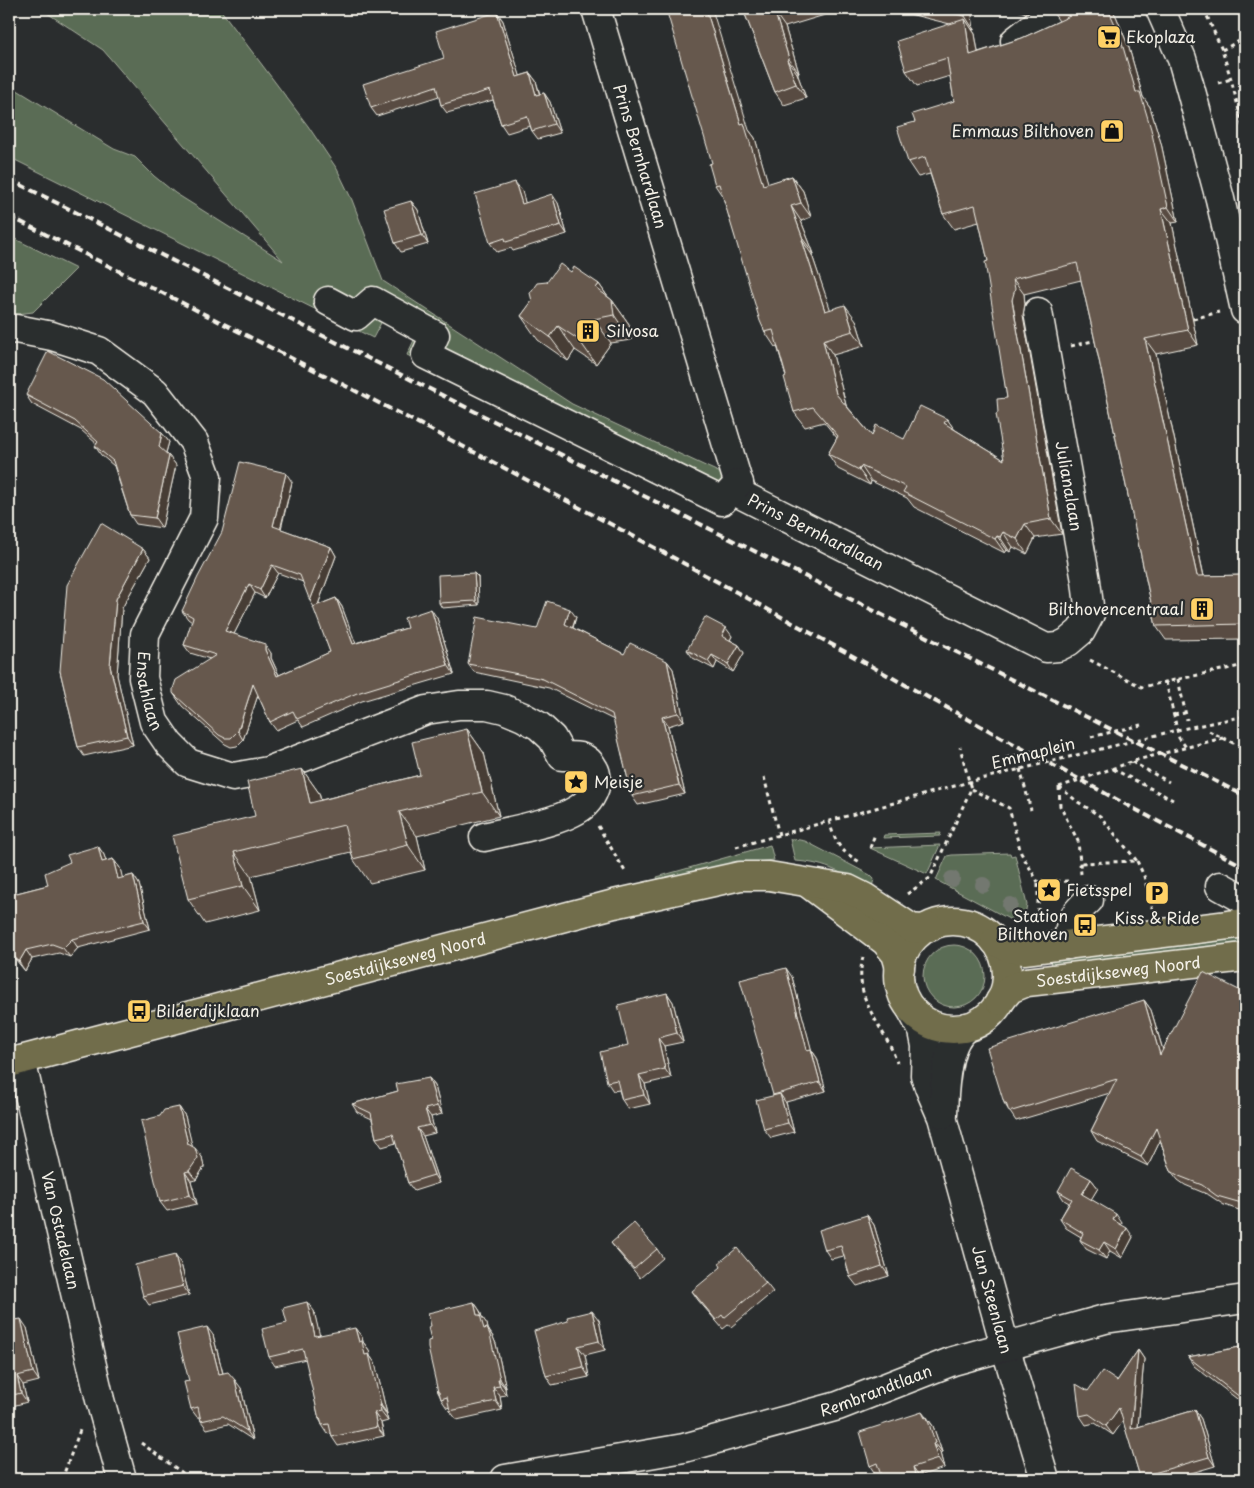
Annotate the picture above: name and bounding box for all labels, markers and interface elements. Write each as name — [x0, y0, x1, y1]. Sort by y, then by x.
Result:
supermarket icon: Ekoplaza — [1096, 24, 1122, 50]
place label: Ekoplaza — [1126, 24, 1195, 48]
street label: Prins Bernhardlaan — [608, 81, 674, 231]
place label: Emmaus Bilthoven — [952, 118, 1094, 142]
shop icon: Emmaus Bilthoven — [1099, 118, 1125, 144]
building icon: Silvosa — [575, 318, 601, 344]
place label: Silvosa — [606, 318, 659, 342]
street label: Julianalaan — [1050, 439, 1090, 533]
street label: Prins Bernhardlaan — [744, 487, 888, 576]
place label: Bilthovencentraal — [1048, 596, 1184, 620]
building icon: Bilthovencentraal — [1189, 596, 1215, 622]
street label: Ensahlaan — [132, 651, 169, 735]
street label: Emmaplein — [988, 730, 1077, 774]
place icon: Meisje — [563, 769, 589, 795]
place label: Meisje — [594, 769, 643, 793]
place icon: Fietsspel — [1036, 877, 1062, 903]
place label: Fietsspel — [1066, 877, 1132, 901]
parking icon: Kiss & Ride — [1144, 880, 1170, 906]
place label: Station Bilthoven — [997, 903, 1068, 945]
place label: Kiss & Ride — [1115, 905, 1199, 929]
bus stop icon: Station Bilthoven — [1072, 912, 1098, 938]
street label: Soestdijkseweg Noord — [322, 925, 488, 990]
street label: Soestdijkseweg Noord — [1035, 949, 1202, 992]
bus stop icon: Bilderdijklaan — [126, 998, 152, 1024]
place label: Bilderdijklaan — [156, 998, 260, 1022]
street label: Van Ostadelaan — [36, 1169, 87, 1292]
street label: Jan Steenlaan — [967, 1242, 1020, 1356]
street label: Rembrandtlaan — [817, 1357, 935, 1421]

